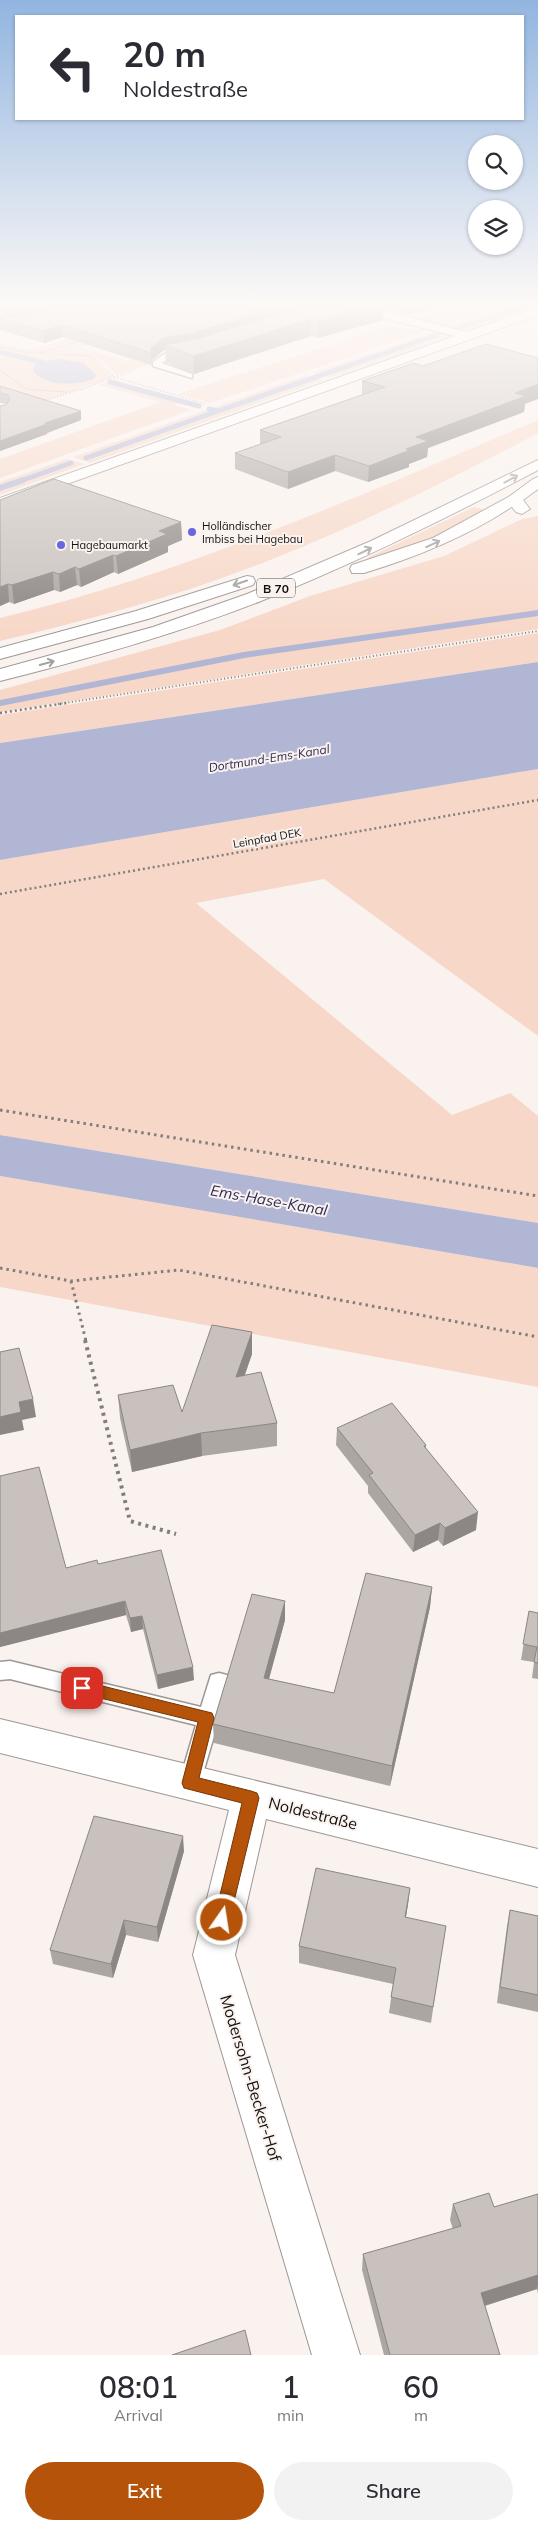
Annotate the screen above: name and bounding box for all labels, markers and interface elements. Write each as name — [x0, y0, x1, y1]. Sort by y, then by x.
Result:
text: 20 m — [123, 32, 206, 76]
icon: left — [40, 35, 105, 100]
text: Noldestraße — [123, 75, 248, 103]
map controls — [468, 135, 523, 255]
button: search — [468, 135, 523, 190]
button: layers — [468, 200, 523, 255]
one-way arrow — [503, 473, 517, 483]
place label: Holländischer Imbiss bei Hagebau — [202, 519, 303, 546]
marker: Holländischer Imbiss bei Hagebau — [186, 526, 198, 538]
place label: Hagebaumarkt — [71, 538, 148, 552]
marker: Hagebaumarkt — [55, 539, 67, 551]
one-way arrow — [425, 539, 440, 548]
one-way arrow — [357, 546, 372, 555]
road number: B 70 — [257, 578, 295, 598]
one-way arrow — [233, 579, 248, 588]
one-way arrow — [39, 657, 55, 667]
water label: Dortmund-Ems-Kanal — [208, 741, 331, 775]
street label: Leinpfad DEK — [232, 825, 303, 851]
water label: Ems-Hase-Kanal — [209, 1180, 329, 1220]
pin — [61, 1667, 103, 1709]
icon: arrive — [68, 1674, 96, 1702]
street label: Noldestraße — [267, 1792, 359, 1834]
position arrow — [195, 1893, 247, 1945]
street label: Modersohn-Becker-Hof — [216, 1992, 286, 2164]
text: 08:01 — [99, 2368, 178, 2406]
text: 1 — [282, 2368, 300, 2406]
text: 60 — [403, 2368, 439, 2406]
text: Arrival — [114, 2405, 163, 2425]
text: min — [277, 2405, 304, 2425]
text: m — [414, 2405, 428, 2425]
button: Exit — [25, 2462, 264, 2520]
button: Share — [274, 2462, 513, 2520]

